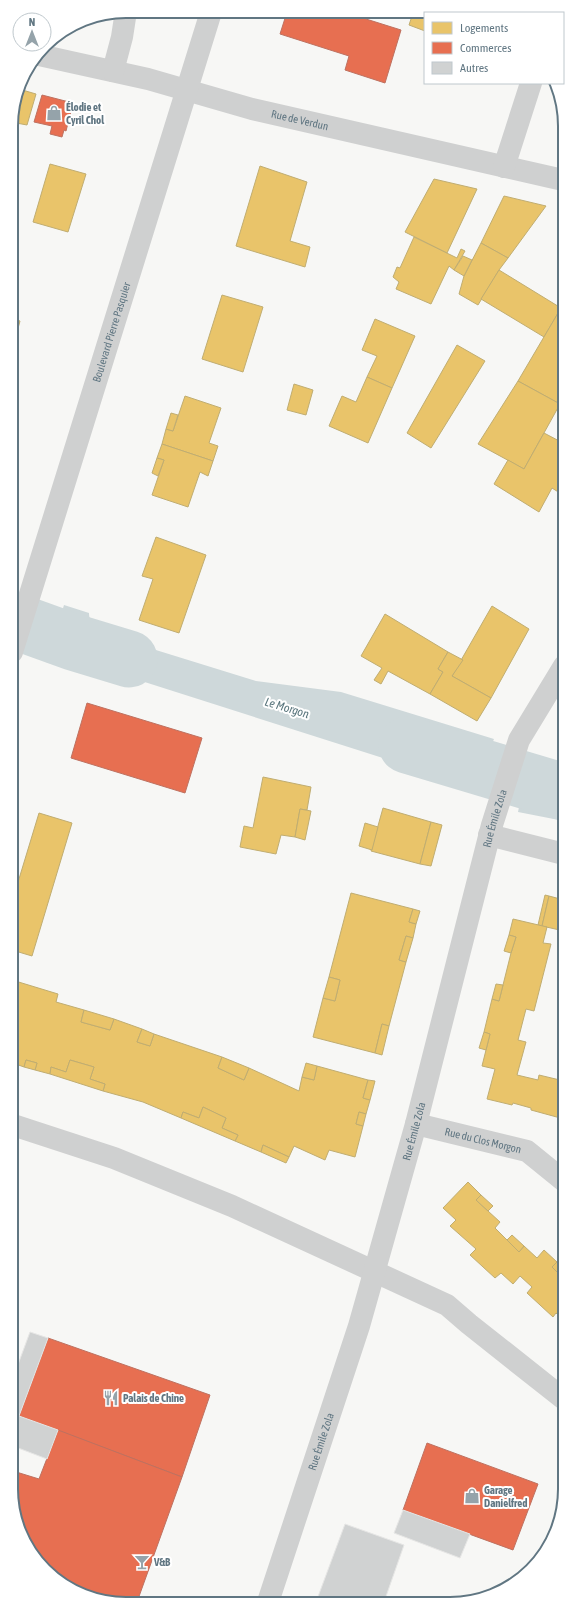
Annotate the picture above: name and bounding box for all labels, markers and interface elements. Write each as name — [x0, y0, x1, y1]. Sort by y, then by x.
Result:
north arrow — [12, 12, 52, 52]
legend — [424, 12, 564, 84]
text: N — [29, 16, 35, 28]
text: Logements — [460, 21, 508, 35]
text: Commerces — [460, 41, 511, 55]
text: Autres — [460, 61, 488, 75]
place label: Élodie et Cyril Chol — [66, 101, 105, 126]
shop icon: Élodie et Cyril Chol — [45, 104, 63, 122]
street label: Rue de Verdun — [270, 108, 330, 132]
street label: Boulevard Pierre Pasquier — [90, 280, 133, 384]
water label: Le Morgon — [263, 695, 311, 721]
street label: Rue Émile Zola — [481, 788, 509, 849]
street label: Rue Émile Zola — [400, 1101, 427, 1162]
street label: Rue du Clos Morgon — [444, 1125, 522, 1155]
restaurant icon: Palais de Chine — [102, 1389, 120, 1407]
place label: Palais de Chine — [123, 1392, 184, 1404]
street label: Rue Émile Zola — [306, 1411, 336, 1472]
place label: Garage Danielfred — [484, 1484, 527, 1509]
shop icon: Garage Danielfred — [463, 1487, 481, 1505]
bar icon: V&B — [133, 1553, 151, 1571]
place label: V&B — [153, 1556, 171, 1568]

